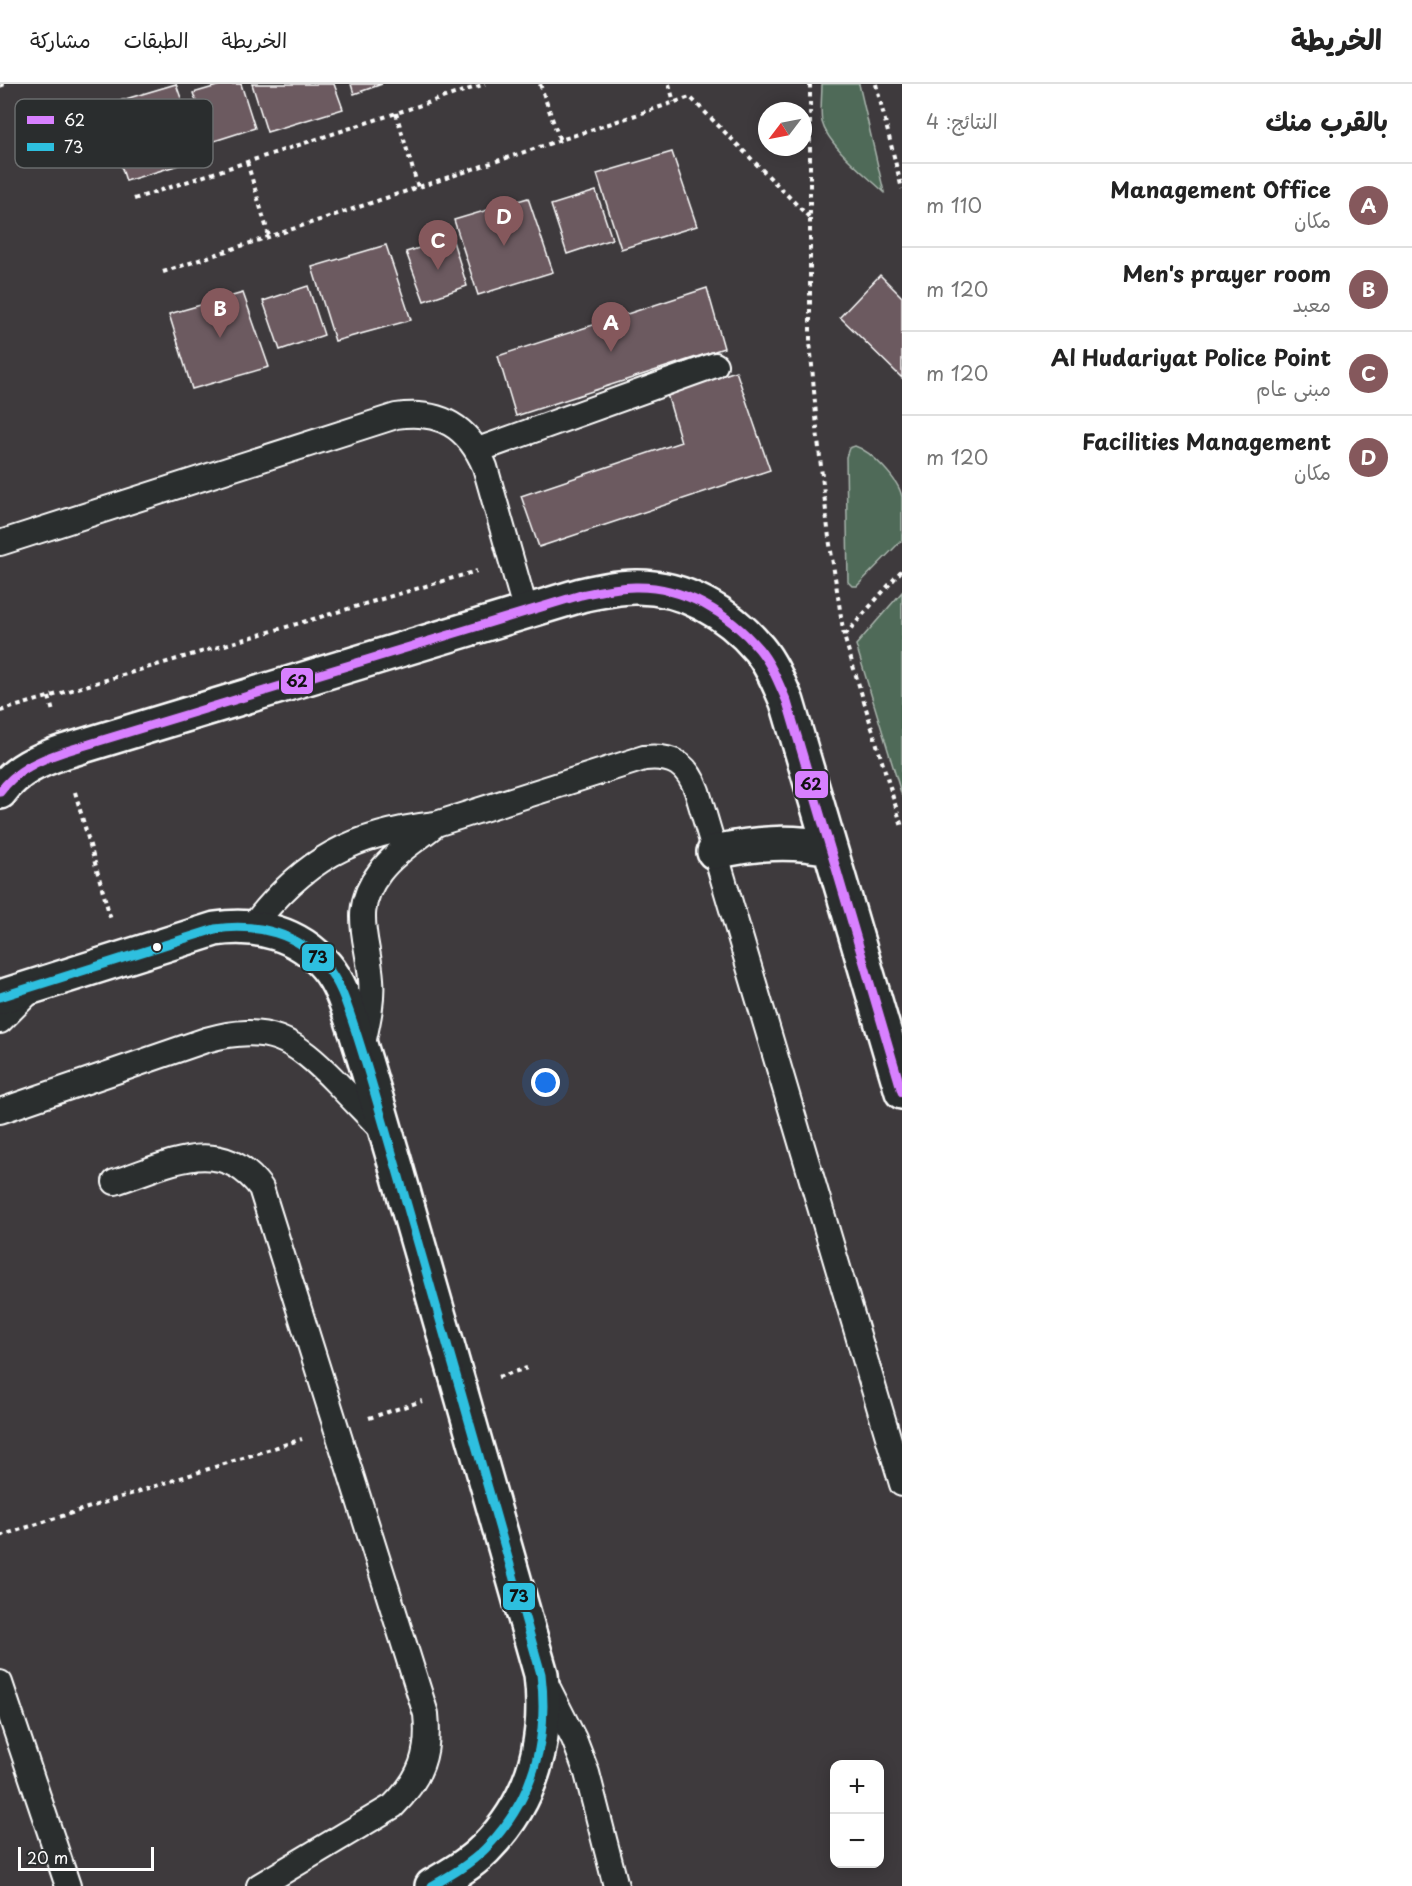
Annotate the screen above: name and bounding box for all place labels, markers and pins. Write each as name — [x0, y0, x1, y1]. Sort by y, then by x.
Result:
pin: D — [484, 196, 524, 246]
pin: C — [418, 220, 458, 270]
pin: B — [200, 288, 240, 338]
pin: A — [592, 302, 630, 352]
unlabelled marker — [151, 941, 163, 953]

